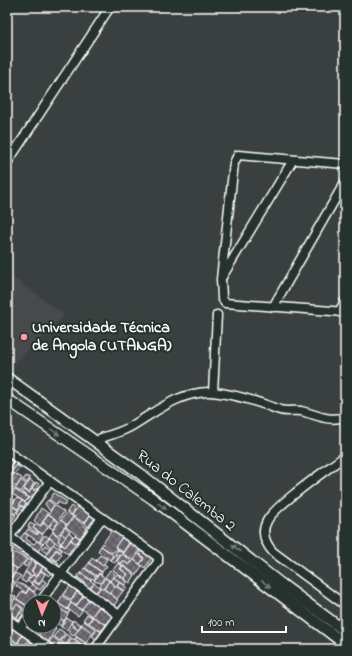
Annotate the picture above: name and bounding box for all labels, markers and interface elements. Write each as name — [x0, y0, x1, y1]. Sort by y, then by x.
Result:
place label: Universidade Técnica de Angola (UTANGA) — [32, 316, 172, 359]
marker: Universidade Técnica de Angola (UTANGA) — [19, 332, 29, 342]
one-way arrow — [50, 428, 61, 436]
street label: Rua do Calemba 2 — [131, 444, 241, 538]
one-way arrow — [157, 502, 168, 510]
one-way arrow — [230, 544, 241, 552]
one-way arrow — [261, 580, 272, 588]
north arrow — [22, 594, 62, 634]
scale bar — [202, 608, 286, 634]
text: 100 m — [208, 614, 235, 632]
text: N — [38, 615, 46, 631]

